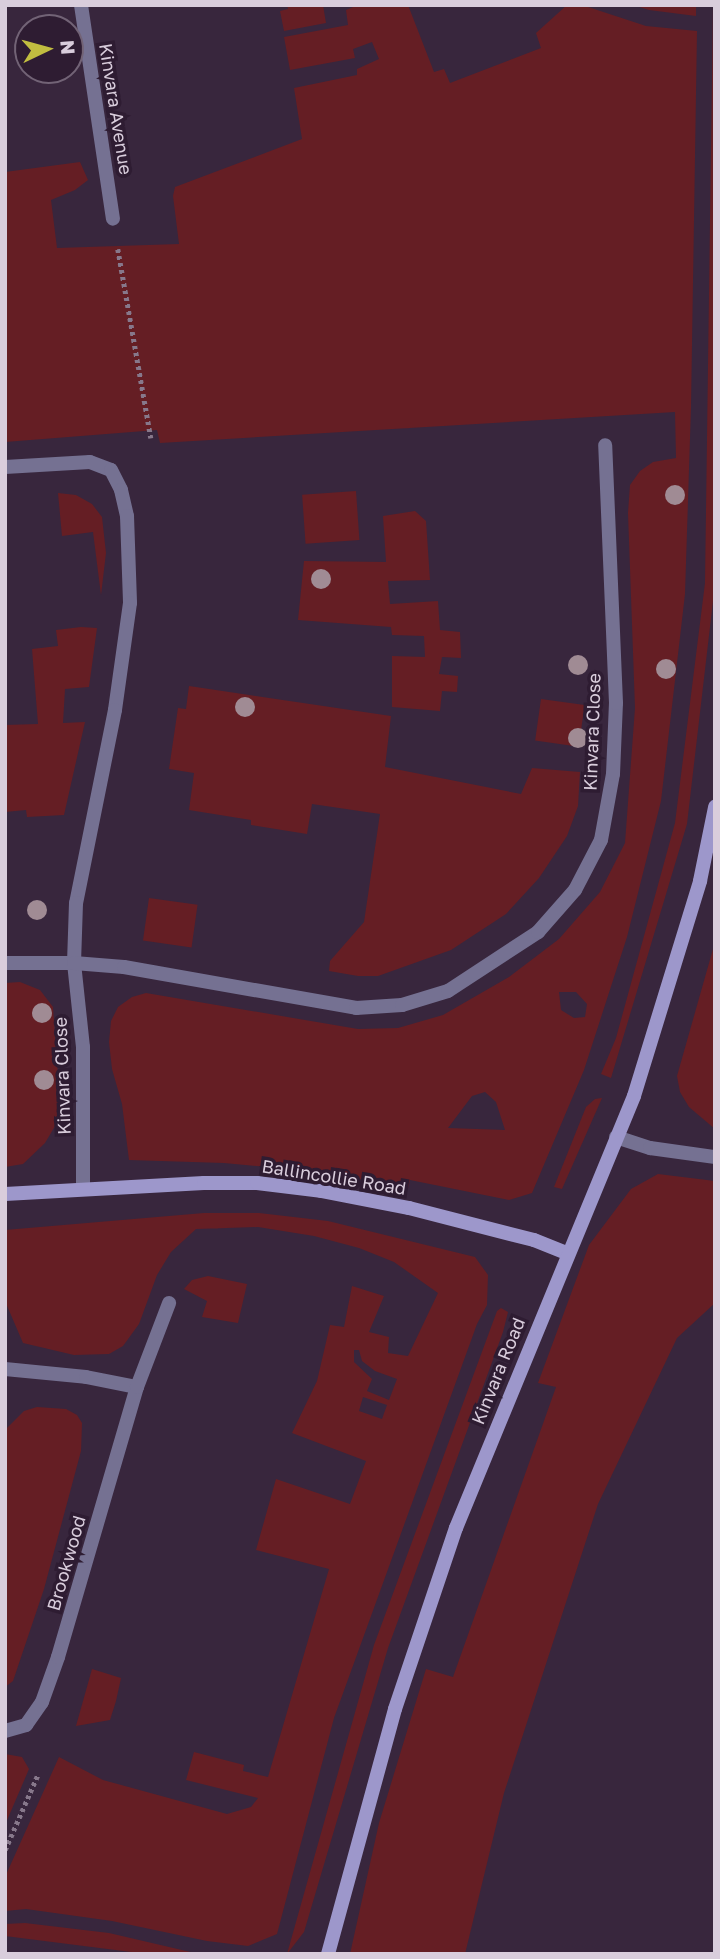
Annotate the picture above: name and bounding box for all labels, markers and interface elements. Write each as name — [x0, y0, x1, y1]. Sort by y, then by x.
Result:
north arrow — [14, 14, 84, 84]
text: N — [56, 39, 81, 55]
street label: Kinvara Avenue — [95, 42, 137, 176]
street label: Kinvara Close — [579, 673, 605, 791]
street label: Kinvara Close — [49, 1017, 75, 1135]
street label: Ballincollie Road — [260, 1155, 408, 1199]
street label: Kinvara Road — [467, 1314, 529, 1428]
street label: Brookwood — [42, 1513, 90, 1613]

